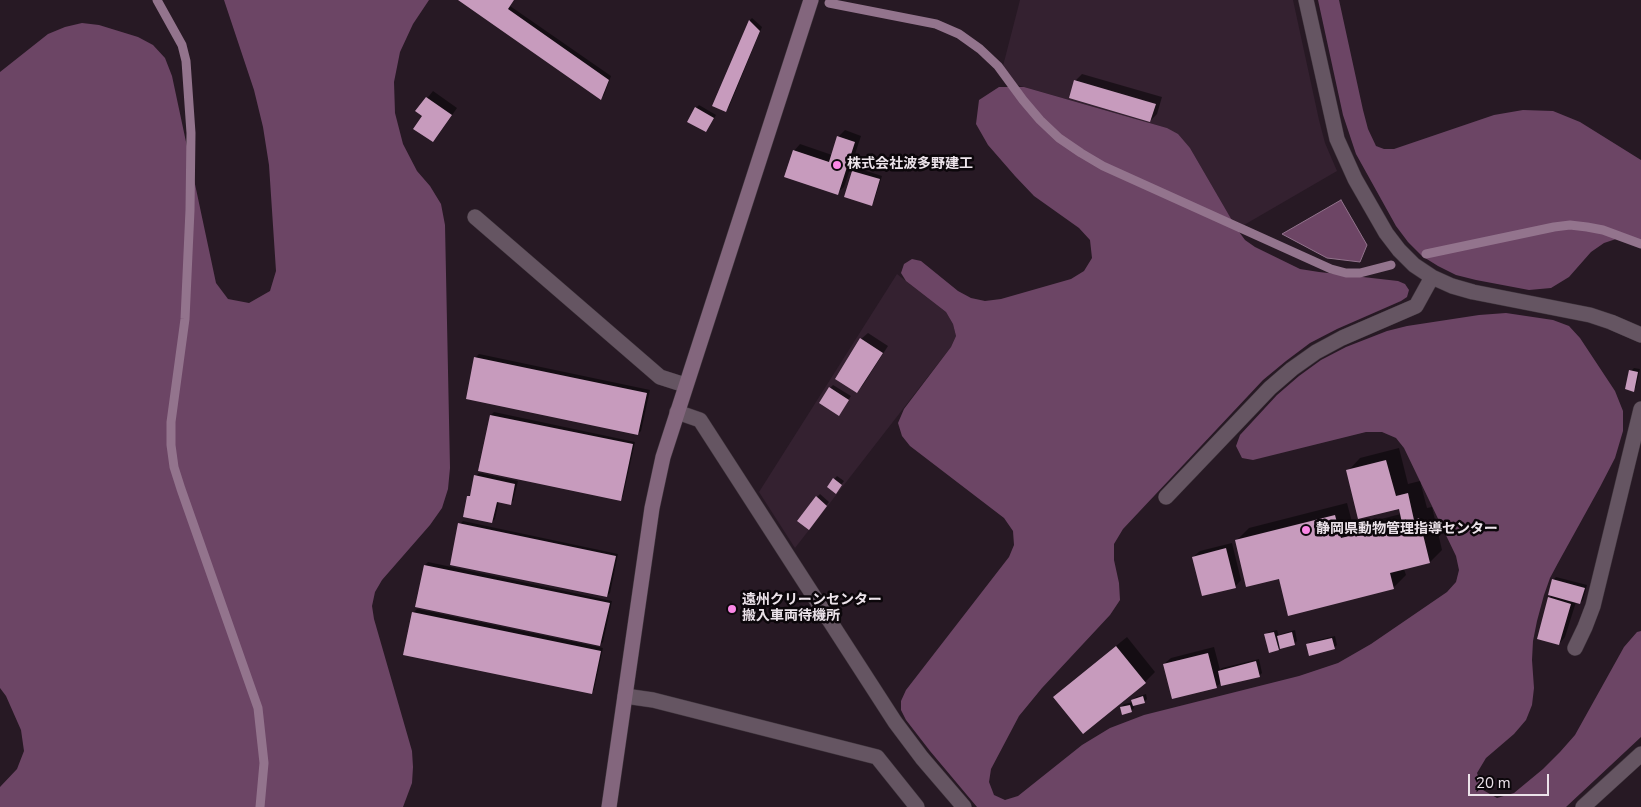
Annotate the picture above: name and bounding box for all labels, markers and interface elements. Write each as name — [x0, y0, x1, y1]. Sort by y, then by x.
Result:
place label: 株式会社波多野建工 — [847, 157, 973, 173]
marker: 株式会社波多野建工 — [831, 159, 843, 171]
place label: 静岡県動物管理指導センター — [1316, 522, 1498, 538]
marker: 静岡県動物管理指導センター — [1300, 524, 1312, 536]
place label: 遠州クリーンセンター 搬入車両待機所 — [742, 593, 882, 626]
marker: 遠州クリーンセンター 搬入車両待機所 — [726, 603, 738, 615]
scale bar — [1471, 764, 1552, 796]
text: 20 m — [1476, 773, 1511, 793]

